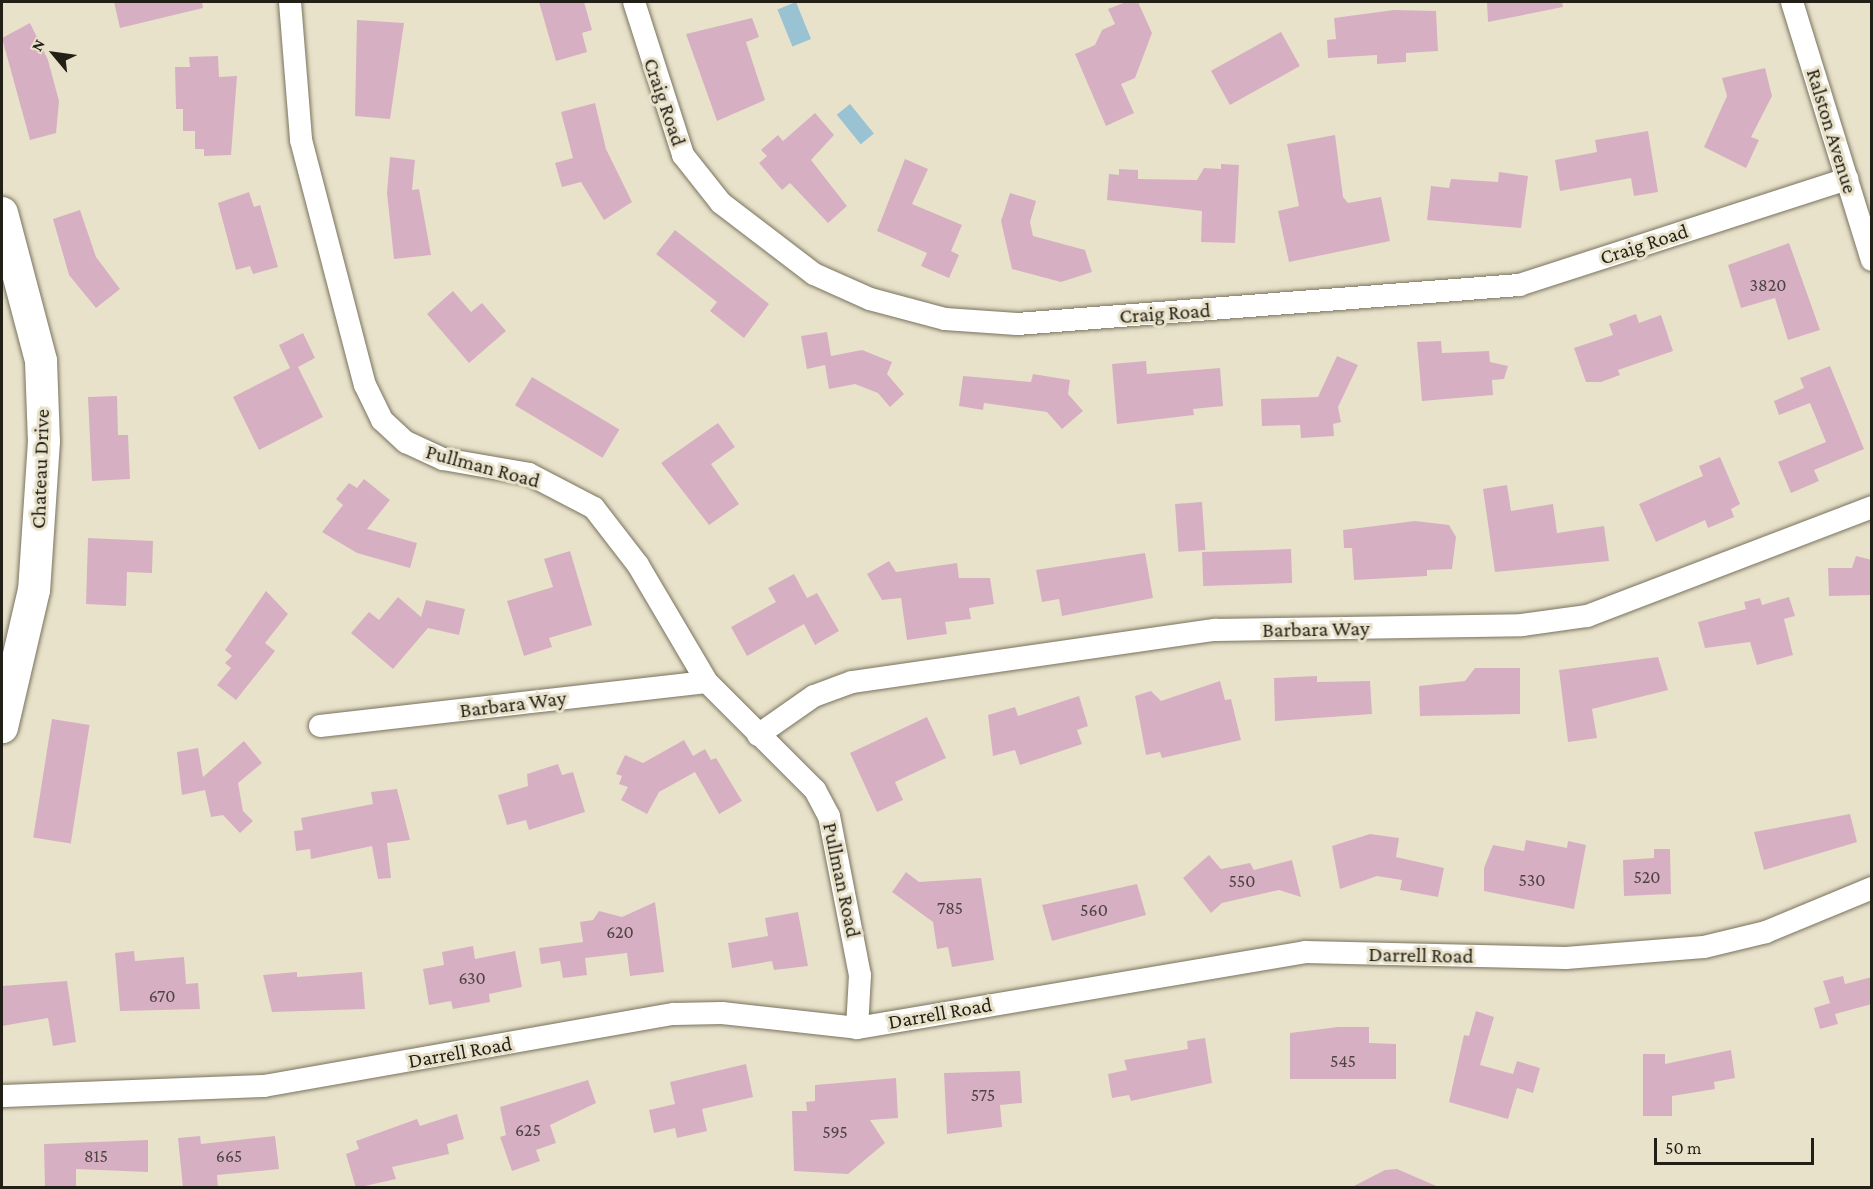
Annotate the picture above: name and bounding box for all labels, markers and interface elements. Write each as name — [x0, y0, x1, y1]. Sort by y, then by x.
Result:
north arrow — [24, 24, 84, 84]
text: N — [28, 36, 48, 54]
street label: Craig Road — [638, 55, 692, 149]
street label: Ralston Avenue — [1801, 66, 1863, 196]
street label: Craig Road — [1597, 218, 1691, 270]
house number: 3820 — [1750, 274, 1786, 296]
street label: Craig Road — [1119, 297, 1211, 329]
street label: Chateau Drive — [25, 409, 55, 529]
street label: Pullman Road — [423, 439, 543, 493]
street label: Barbara Way — [1262, 615, 1370, 643]
street label: Barbara Way — [458, 685, 568, 723]
street label: Pullman Road — [818, 820, 866, 940]
house number: 520 — [1634, 866, 1660, 888]
house number: 530 — [1519, 869, 1545, 891]
house number: 550 — [1229, 870, 1255, 892]
house number: 785 — [937, 897, 963, 919]
house number: 560 — [1080, 899, 1108, 921]
house number: 620 — [606, 921, 634, 943]
street label: Darrell Road — [1368, 941, 1474, 969]
house number: 630 — [458, 967, 486, 989]
house number: 670 — [149, 985, 175, 1007]
street label: Darrell Road — [886, 991, 994, 1035]
street label: Darrell Road — [406, 1030, 514, 1074]
house number: 545 — [1330, 1050, 1356, 1072]
house number: 575 — [971, 1084, 995, 1106]
house number: 625 — [515, 1119, 541, 1141]
house number: 595 — [822, 1121, 848, 1143]
scale bar — [1657, 1126, 1818, 1164]
text: 50 m — [1665, 1138, 1702, 1158]
house number: 815 — [84, 1145, 108, 1167]
house number: 665 — [216, 1145, 242, 1167]

